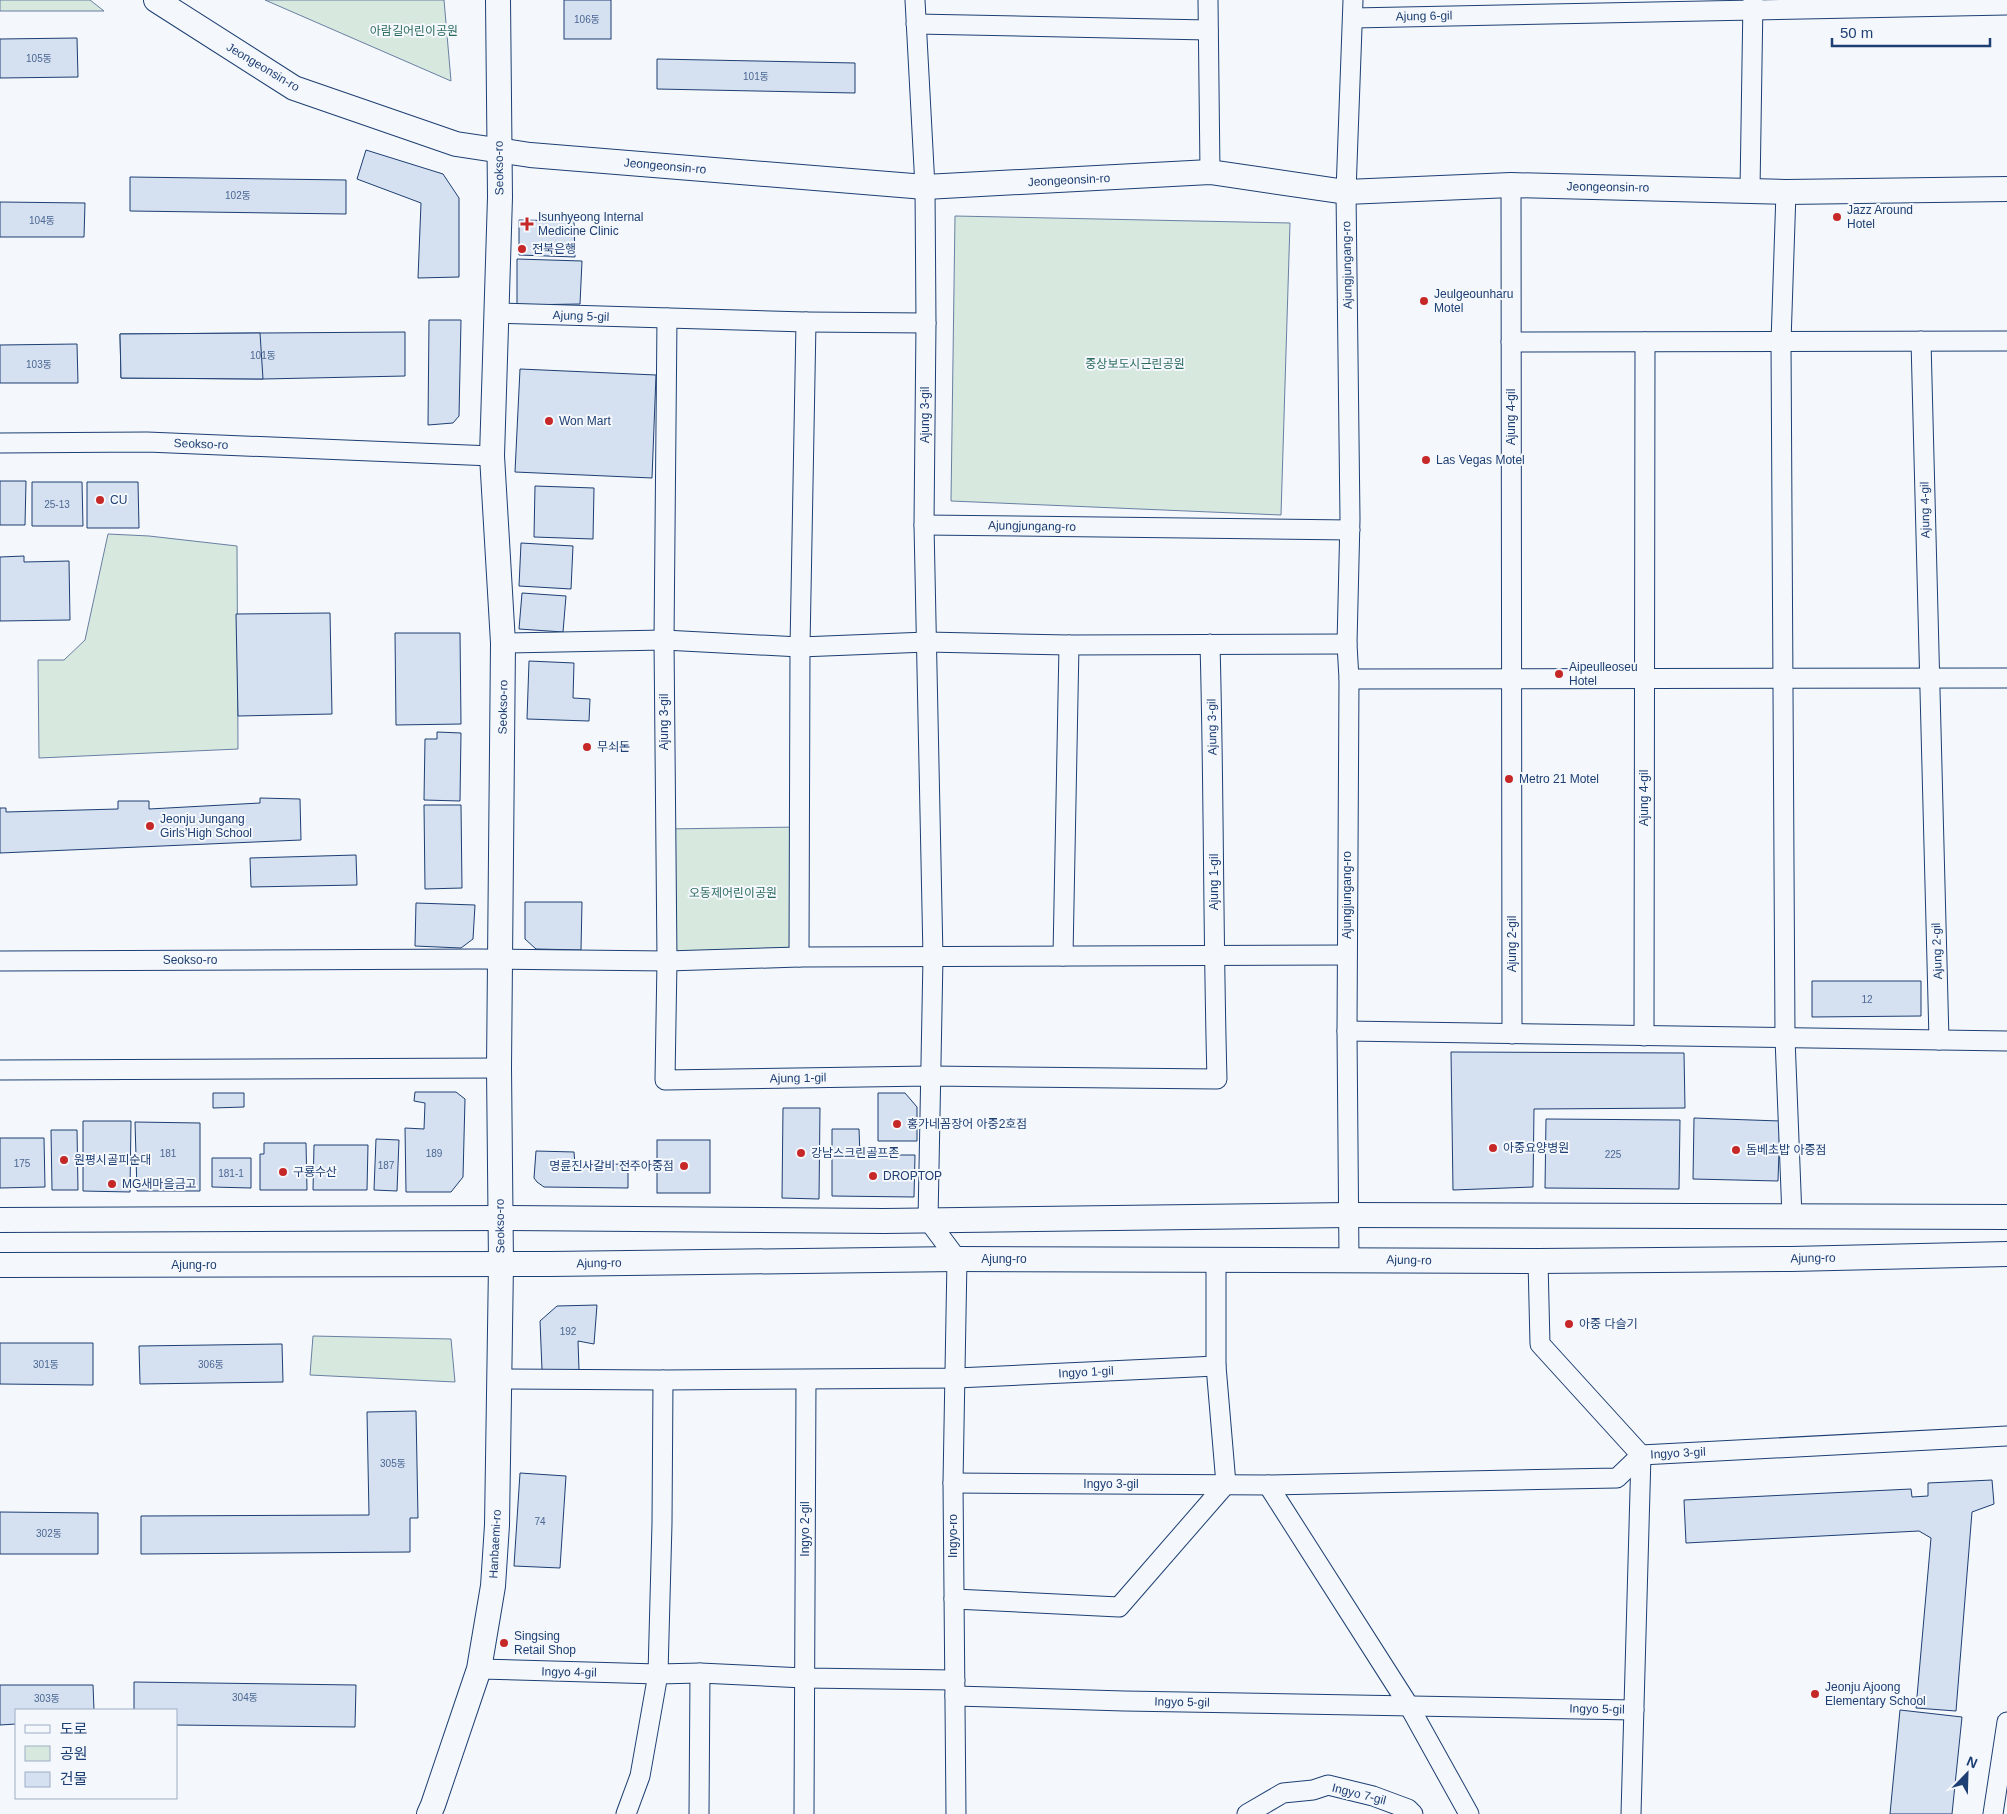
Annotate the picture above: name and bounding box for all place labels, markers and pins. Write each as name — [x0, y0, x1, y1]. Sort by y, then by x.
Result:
place label: Jazz Around Hotel — [1847, 203, 1913, 231]
place label: Isunhyeong Internal Medicine Clinic — [538, 210, 643, 238]
marker: Jazz Around Hotel — [1831, 211, 1843, 223]
marker: Isunhyeong Internal Medicine Clinic — [520, 217, 534, 231]
place label: 전북은행 — [532, 242, 576, 256]
marker: 전북은행 — [516, 243, 528, 255]
place label: Jeulgeounharu Motel — [1434, 287, 1513, 315]
marker: Jeulgeounharu Motel — [1418, 295, 1430, 307]
place label: Won Mart — [559, 414, 611, 428]
marker: Won Mart — [543, 415, 555, 427]
place label: Las Vegas Motel — [1436, 453, 1525, 467]
marker: Las Vegas Motel — [1420, 454, 1432, 466]
place label: CU — [110, 493, 127, 507]
marker: CU — [94, 494, 106, 506]
place label: Aipeulleoseu Hotel — [1569, 660, 1638, 688]
marker: Aipeulleoseu Hotel — [1553, 668, 1565, 680]
place label: 무쇠돈 — [597, 740, 630, 754]
marker: 무쇠돈 — [581, 741, 593, 753]
place label: Metro 21 Motel — [1519, 772, 1599, 786]
marker: Metro 21 Motel — [1503, 773, 1515, 785]
place label: Jeonju Jungang Girls’High School — [160, 812, 252, 840]
marker: Jeonju Jungang Girls’High School — [144, 820, 156, 832]
place label: 홍가네꼼장어 아중2호점 — [907, 1117, 1027, 1131]
marker: 홍가네꼼장어 아중2호점 — [891, 1118, 903, 1130]
place label: 아중요양병원 — [1503, 1141, 1569, 1155]
marker: 아중요양병원 — [1487, 1142, 1499, 1154]
place label: 돔베초밥 아중점 — [1746, 1143, 1827, 1157]
marker: 돔베초밥 아중점 — [1730, 1144, 1742, 1156]
place label: 강남스크린골프존 — [811, 1146, 899, 1160]
marker: 강남스크린골프존 — [795, 1147, 807, 1159]
place label: 원평시골피순대 — [74, 1153, 151, 1167]
marker: 원평시골피순대 — [58, 1154, 70, 1166]
place label: 명륜진사갈비 전주아중점 — [549, 1159, 674, 1173]
marker: 명륜진사갈비 전주아중점 — [678, 1160, 690, 1172]
place label: 구룡수산 — [293, 1165, 337, 1179]
marker: 구룡수산 — [277, 1166, 289, 1178]
place label: DROPTOP — [883, 1169, 942, 1183]
marker: DROPTOP — [867, 1170, 879, 1182]
place label: MG새마을금고 — [122, 1177, 197, 1191]
marker: MG새마을금고 — [106, 1178, 118, 1190]
place label: 아중 다슬기 — [1579, 1317, 1638, 1331]
marker: 아중 다슬기 — [1563, 1318, 1575, 1330]
place label: Singsing Retail Shop — [514, 1629, 576, 1657]
marker: Singsing Retail Shop — [498, 1637, 510, 1649]
place label: Jeonju Ajoong Elementary School — [1825, 1680, 1926, 1708]
marker: Jeonju Ajoong Elementary School — [1809, 1688, 1821, 1700]

